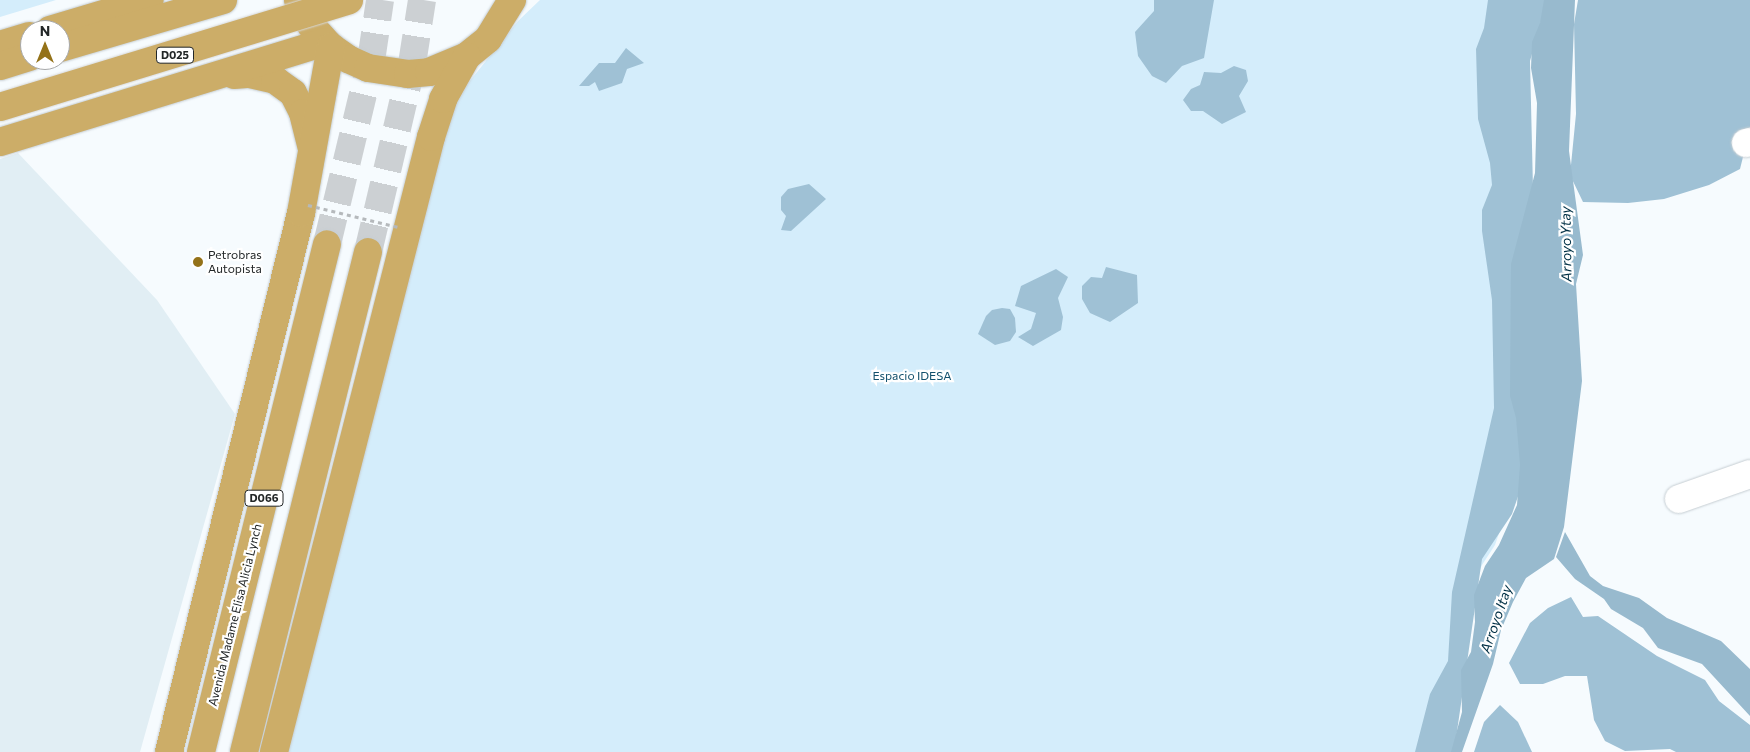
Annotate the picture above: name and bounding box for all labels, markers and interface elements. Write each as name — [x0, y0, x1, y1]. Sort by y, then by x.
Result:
north arrow — [20, 20, 70, 70]
text: N — [40, 22, 50, 39]
road number: D025 — [155, 46, 195, 64]
water label: Arroyo Ytay — [1557, 206, 1575, 282]
place label: Petrobras Autopista — [208, 248, 262, 276]
marker: Petrobras Autopista — [192, 256, 204, 268]
park label: Espacio IDESA — [872, 369, 952, 383]
road number: D066 — [244, 489, 284, 506]
street label: Avenida Madame Elisa Alicia Lynch — [205, 522, 265, 708]
water label: Arroyo Itay — [1477, 583, 1515, 655]

